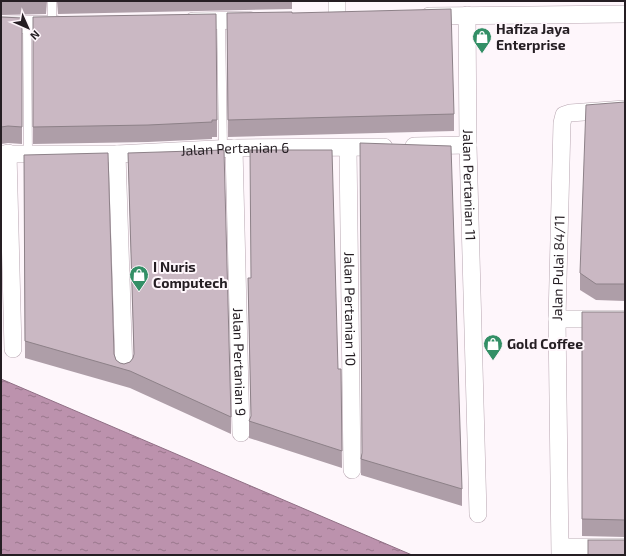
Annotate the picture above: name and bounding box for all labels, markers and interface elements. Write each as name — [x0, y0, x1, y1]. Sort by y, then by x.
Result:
north arrow — [8, 8, 48, 48]
place label: Hafiza Jaya Enterprise — [496, 20, 570, 53]
shop icon: Hafiza Jaya Enterprise — [471, 26, 493, 54]
text: N — [28, 28, 43, 43]
street label: Jalan Pertanian 11 — [460, 129, 480, 241]
street label: Jalan Pertanian 6 — [180, 139, 289, 159]
street label: Jalan Pulai 84/11 — [548, 215, 568, 321]
street label: Jalan Pertanian 10 — [341, 252, 360, 366]
place label: I Nuris Computech — [153, 258, 228, 291]
shop icon: I Nuris Computech — [128, 264, 150, 292]
street label: Jalan Pertanian 9 — [230, 307, 250, 416]
shop icon: Gold Coffee — [482, 333, 504, 361]
place label: Gold Coffee — [507, 335, 583, 352]

